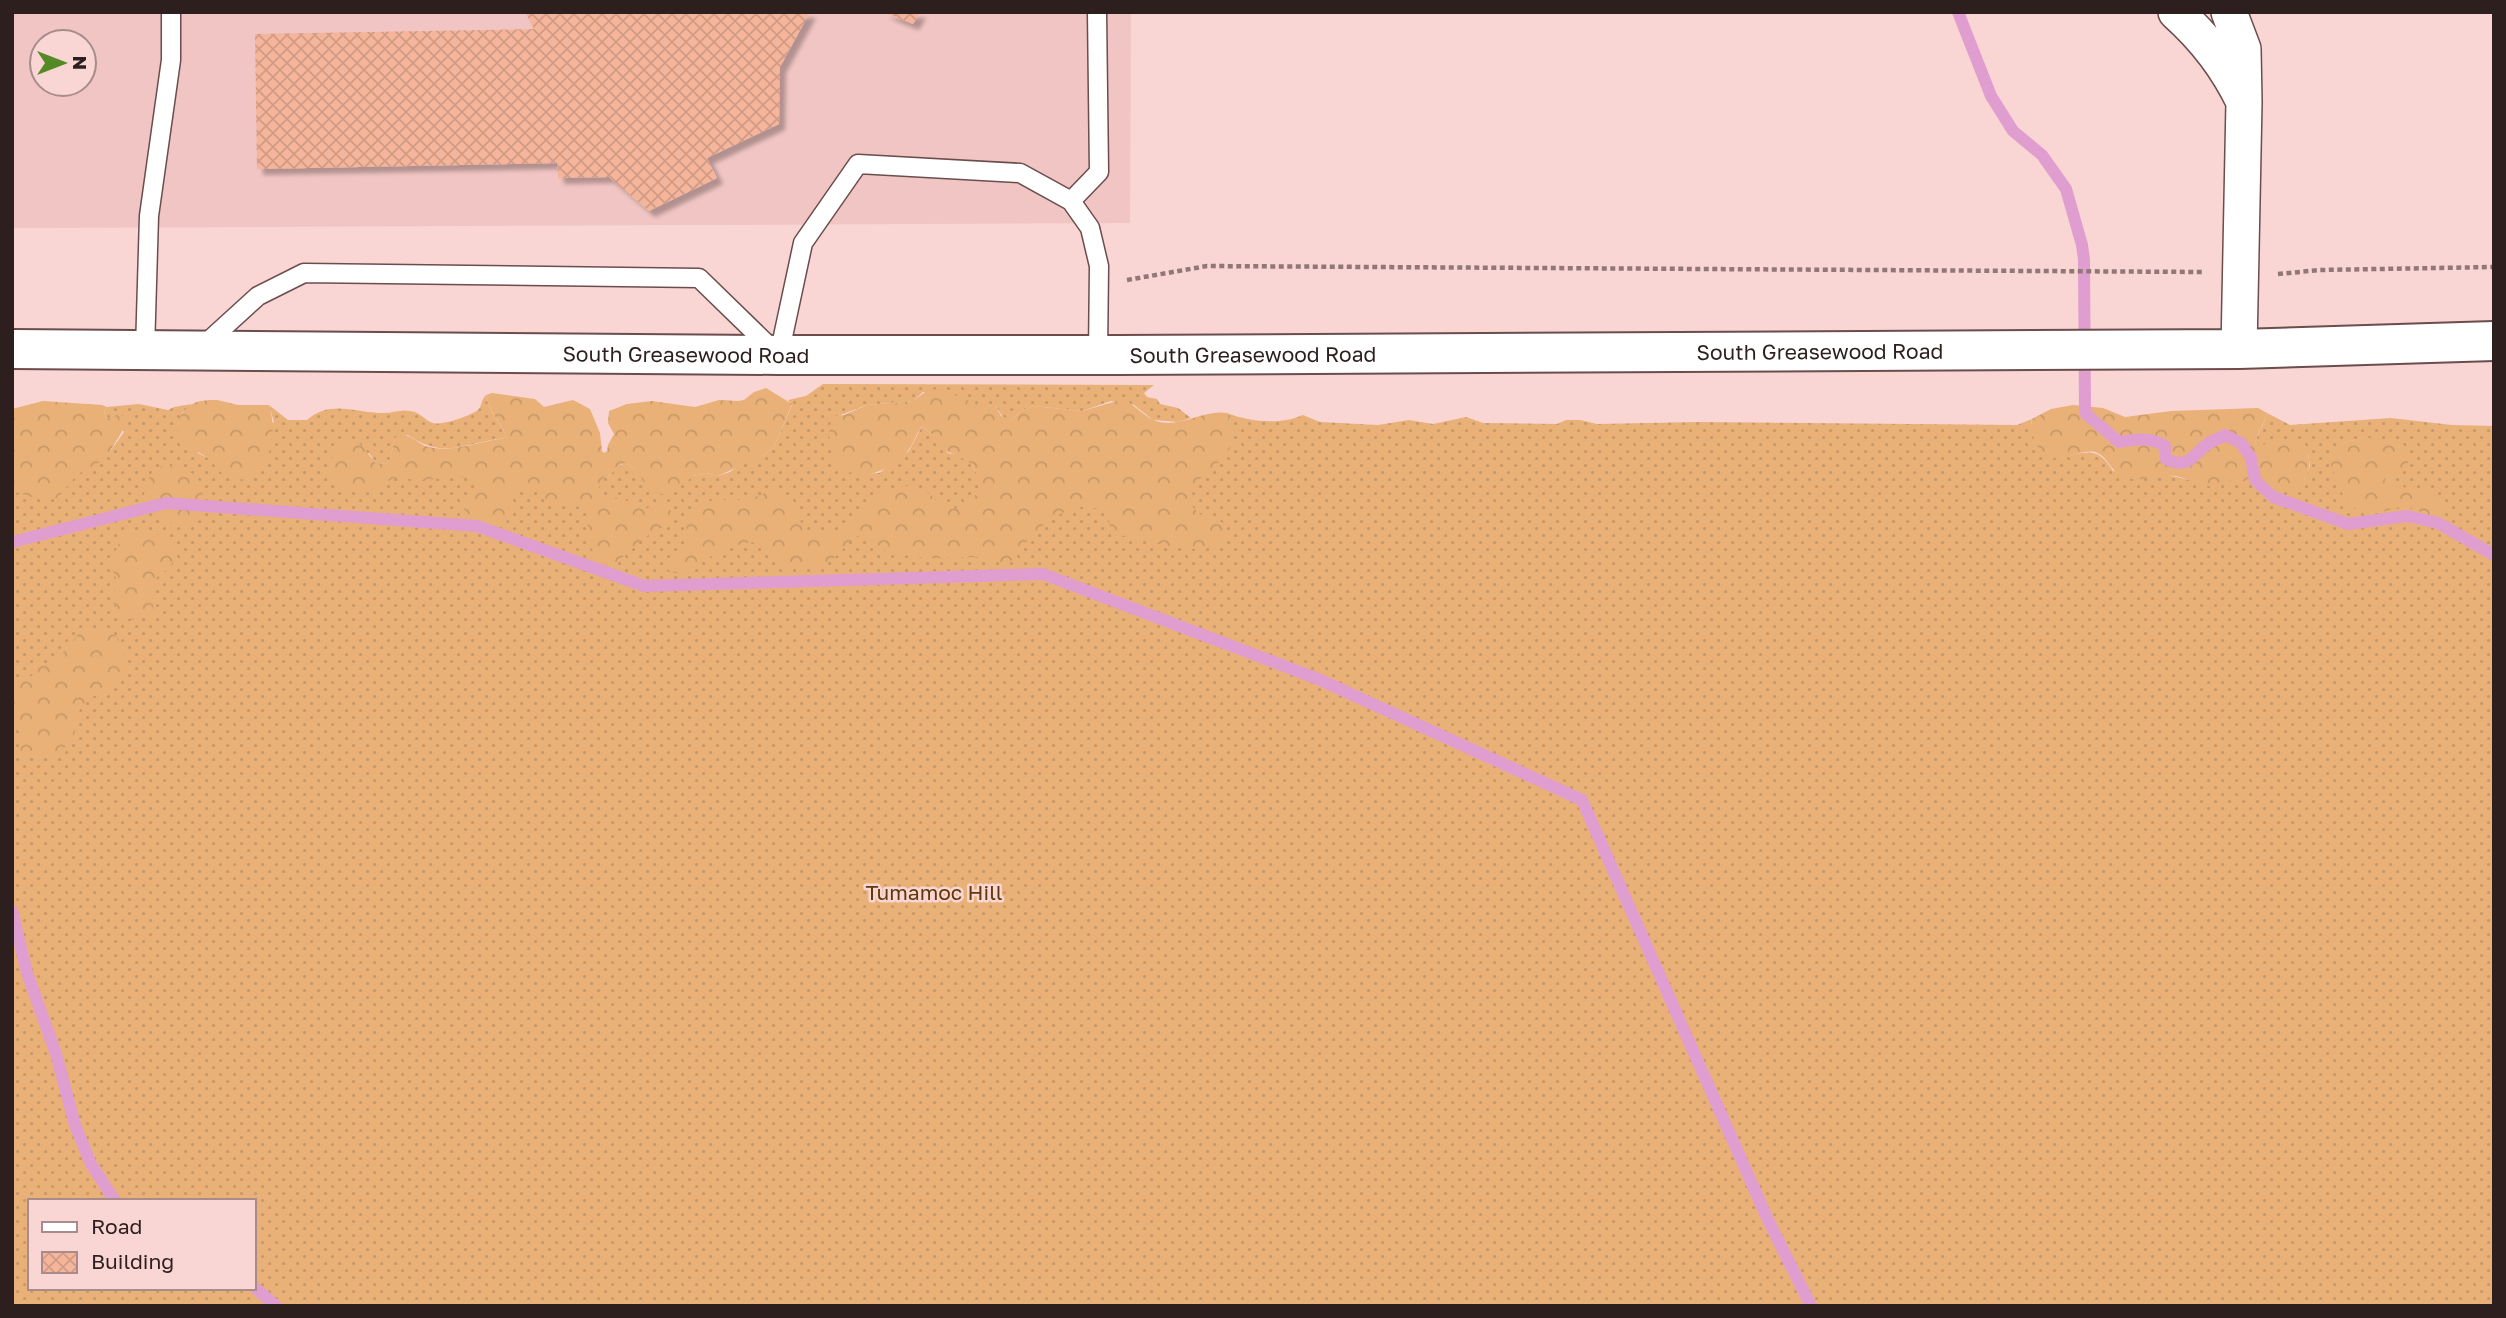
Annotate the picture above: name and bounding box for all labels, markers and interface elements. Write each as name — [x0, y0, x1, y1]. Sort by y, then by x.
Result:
north arrow — [28, 28, 98, 98]
text: N — [69, 56, 92, 70]
street label: South Greasewood Road — [1696, 338, 1944, 365]
street label: South Greasewood Road — [562, 340, 809, 368]
street label: South Greasewood Road — [1129, 341, 1377, 368]
park label: Tumamoc Hill — [865, 879, 1003, 905]
legend — [28, 1199, 256, 1290]
text: Road — [91, 1213, 142, 1239]
text: Building — [91, 1248, 174, 1274]

